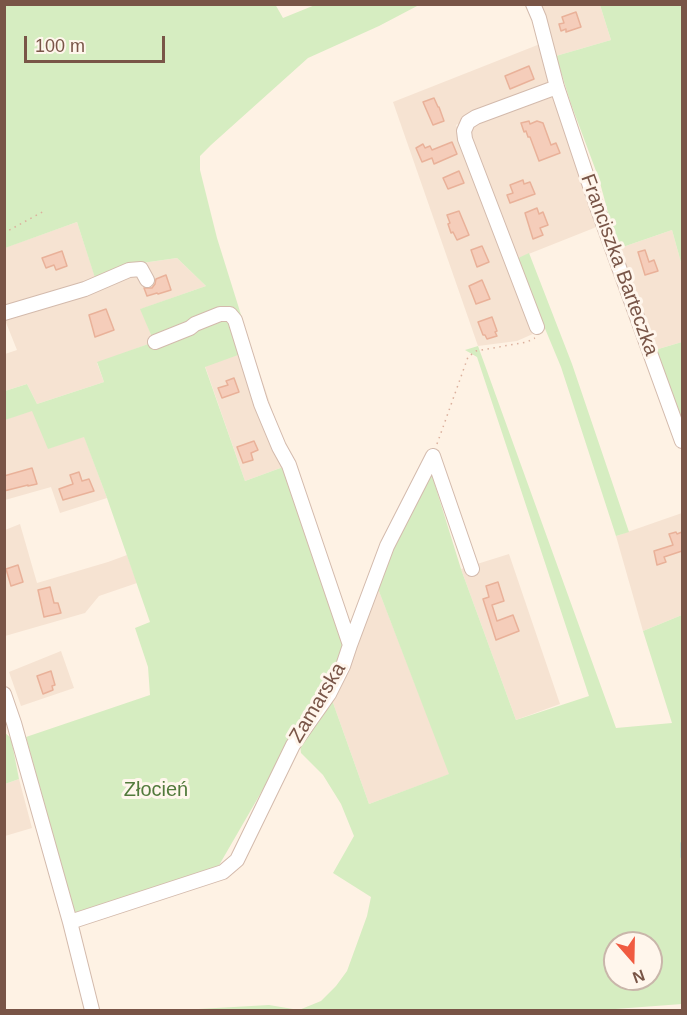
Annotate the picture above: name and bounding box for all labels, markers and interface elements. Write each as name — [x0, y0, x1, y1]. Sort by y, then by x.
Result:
scale bar — [27, 24, 168, 62]
text: 100 m — [35, 36, 85, 56]
street label: Franciszka Barteczka — [575, 171, 663, 359]
street label: Zamarska — [285, 659, 351, 747]
park label: Złocień — [124, 778, 188, 802]
north arrow — [603, 931, 663, 991]
text: N — [630, 967, 647, 986]

